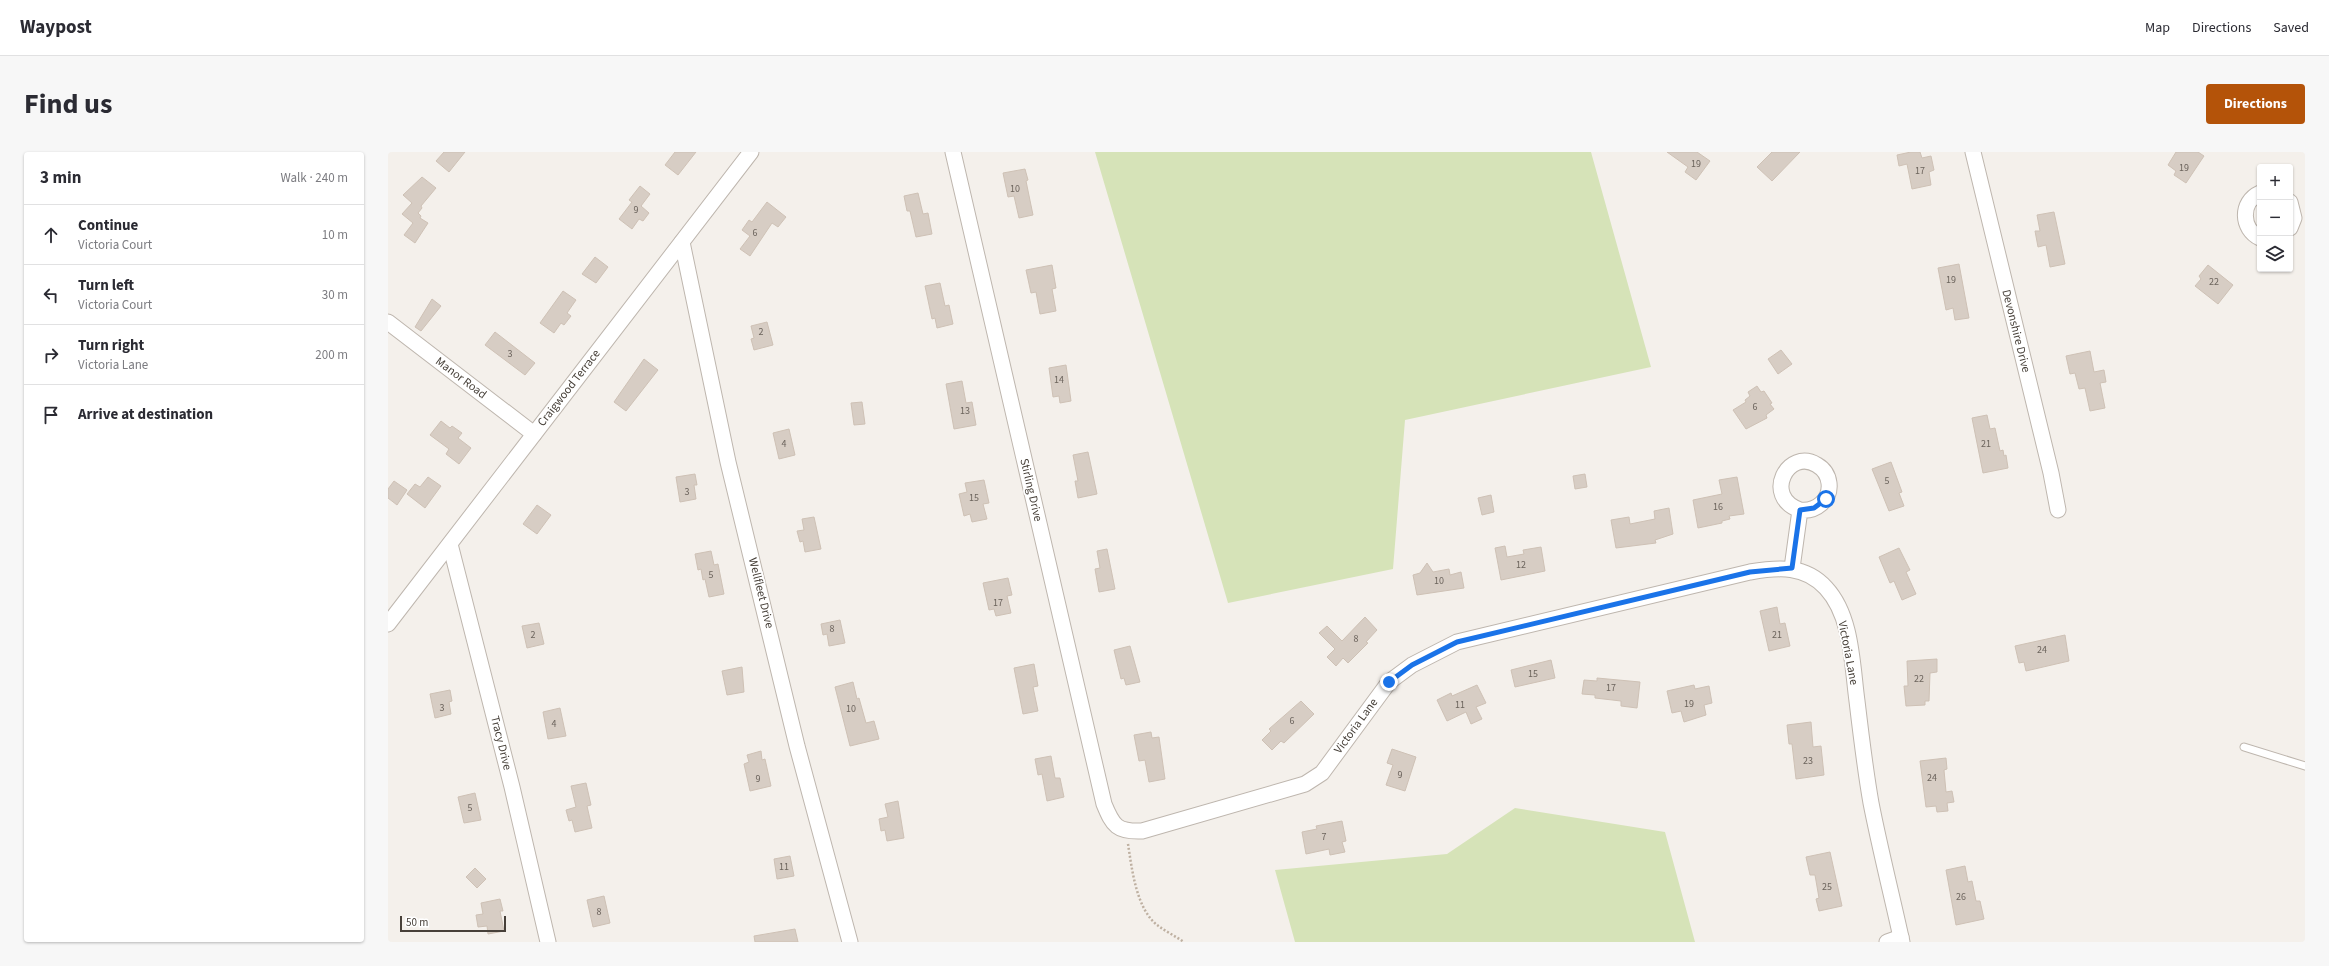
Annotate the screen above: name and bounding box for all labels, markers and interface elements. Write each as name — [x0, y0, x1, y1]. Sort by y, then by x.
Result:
text: Waypost — [20, 14, 92, 41]
text: Map — [2145, 18, 2170, 38]
text: Directions — [2192, 18, 2251, 38]
text: Saved — [2273, 18, 2309, 38]
text: Find us — [24, 84, 112, 124]
button: Directions — [2206, 84, 2305, 124]
house number: 19 — [1691, 157, 1701, 171]
house number: 19 — [2179, 161, 2189, 175]
house number: 17 — [1915, 164, 1925, 178]
map controls — [2257, 164, 2293, 272]
button: + — [2257, 164, 2293, 200]
text: 3 min — [40, 166, 81, 190]
text: Walk · 240 m — [280, 169, 348, 187]
house number: 10 — [1010, 182, 1020, 196]
button: − — [2257, 200, 2293, 236]
house number: 9 — [634, 203, 639, 217]
text: Continue — [78, 215, 138, 236]
icon: ahead — [40, 224, 62, 246]
text: 10 m — [322, 226, 348, 244]
house number: 6 — [753, 226, 758, 240]
text: Victoria Court — [78, 236, 152, 254]
button: layers — [2257, 236, 2293, 272]
house number: 19 — [1946, 273, 1956, 287]
text: Turn left — [78, 275, 134, 296]
house number: 22 — [2209, 275, 2219, 289]
icon: left — [40, 284, 62, 306]
text: 30 m — [322, 286, 348, 304]
street label: Devonshire Drive — [1997, 288, 2035, 374]
text: Victoria Court — [78, 296, 152, 314]
house number: 2 — [759, 325, 764, 339]
text: Turn right — [78, 335, 144, 356]
icon: right — [40, 344, 62, 366]
text: 200 m — [315, 346, 348, 364]
street label: Craigwood Terrace — [534, 346, 604, 430]
house number: 3 — [508, 347, 513, 361]
street label: Manor Road — [432, 353, 490, 403]
text: Victoria Lane — [78, 356, 148, 374]
house number: 14 — [1054, 373, 1064, 387]
house number: 6 — [1753, 400, 1758, 414]
icon: arrive — [40, 404, 62, 426]
text: Arrive at destination — [78, 404, 213, 425]
house number: 13 — [960, 404, 970, 418]
house number: 4 — [782, 437, 787, 451]
house number: 21 — [1981, 437, 1991, 451]
street label: Stirling Drive — [1015, 457, 1047, 523]
house number: 5 — [1885, 474, 1890, 488]
house number: 3 — [685, 485, 690, 499]
route start — [1817, 490, 1835, 508]
house number: 15 — [969, 491, 979, 505]
house number: 16 — [1713, 500, 1723, 514]
street label: Wellfleet Drive — [744, 556, 778, 630]
house number: 12 — [1516, 558, 1526, 572]
house number: 5 — [709, 568, 714, 582]
house number: 10 — [1434, 574, 1444, 588]
house number: 17 — [993, 596, 1003, 610]
street label: Victoria Lane — [1833, 620, 1863, 686]
house number: 8 — [830, 622, 835, 636]
house number: 2 — [531, 628, 536, 642]
house number: 21 — [1772, 628, 1782, 642]
house number: 8 — [1354, 632, 1359, 646]
house number: 24 — [2037, 643, 2047, 657]
house number: 15 — [1528, 667, 1538, 681]
house number: 22 — [1914, 672, 1924, 686]
route end — [1380, 673, 1398, 691]
house number: 17 — [1606, 681, 1616, 695]
street label: Victoria Lane — [1330, 695, 1382, 757]
house number: 19 — [1684, 697, 1694, 711]
house number: 11 — [1455, 698, 1465, 712]
house number: 3 — [440, 701, 445, 715]
house number: 10 — [846, 702, 856, 716]
street label: Tracy Drive — [486, 714, 516, 772]
house number: 6 — [1290, 714, 1295, 728]
house number: 4 — [552, 717, 557, 731]
house number: 23 — [1803, 754, 1813, 768]
house number: 9 — [1398, 768, 1403, 782]
house number: 24 — [1927, 771, 1937, 785]
house number: 9 — [756, 772, 761, 786]
house number: 5 — [468, 801, 473, 815]
house number: 7 — [1322, 830, 1327, 844]
house number: 11 — [779, 860, 789, 874]
house number: 25 — [1822, 880, 1832, 894]
house number: 26 — [1956, 890, 1966, 904]
house number: 8 — [597, 905, 602, 919]
scale bar — [400, 914, 506, 933]
text: 50 m — [406, 915, 428, 930]

